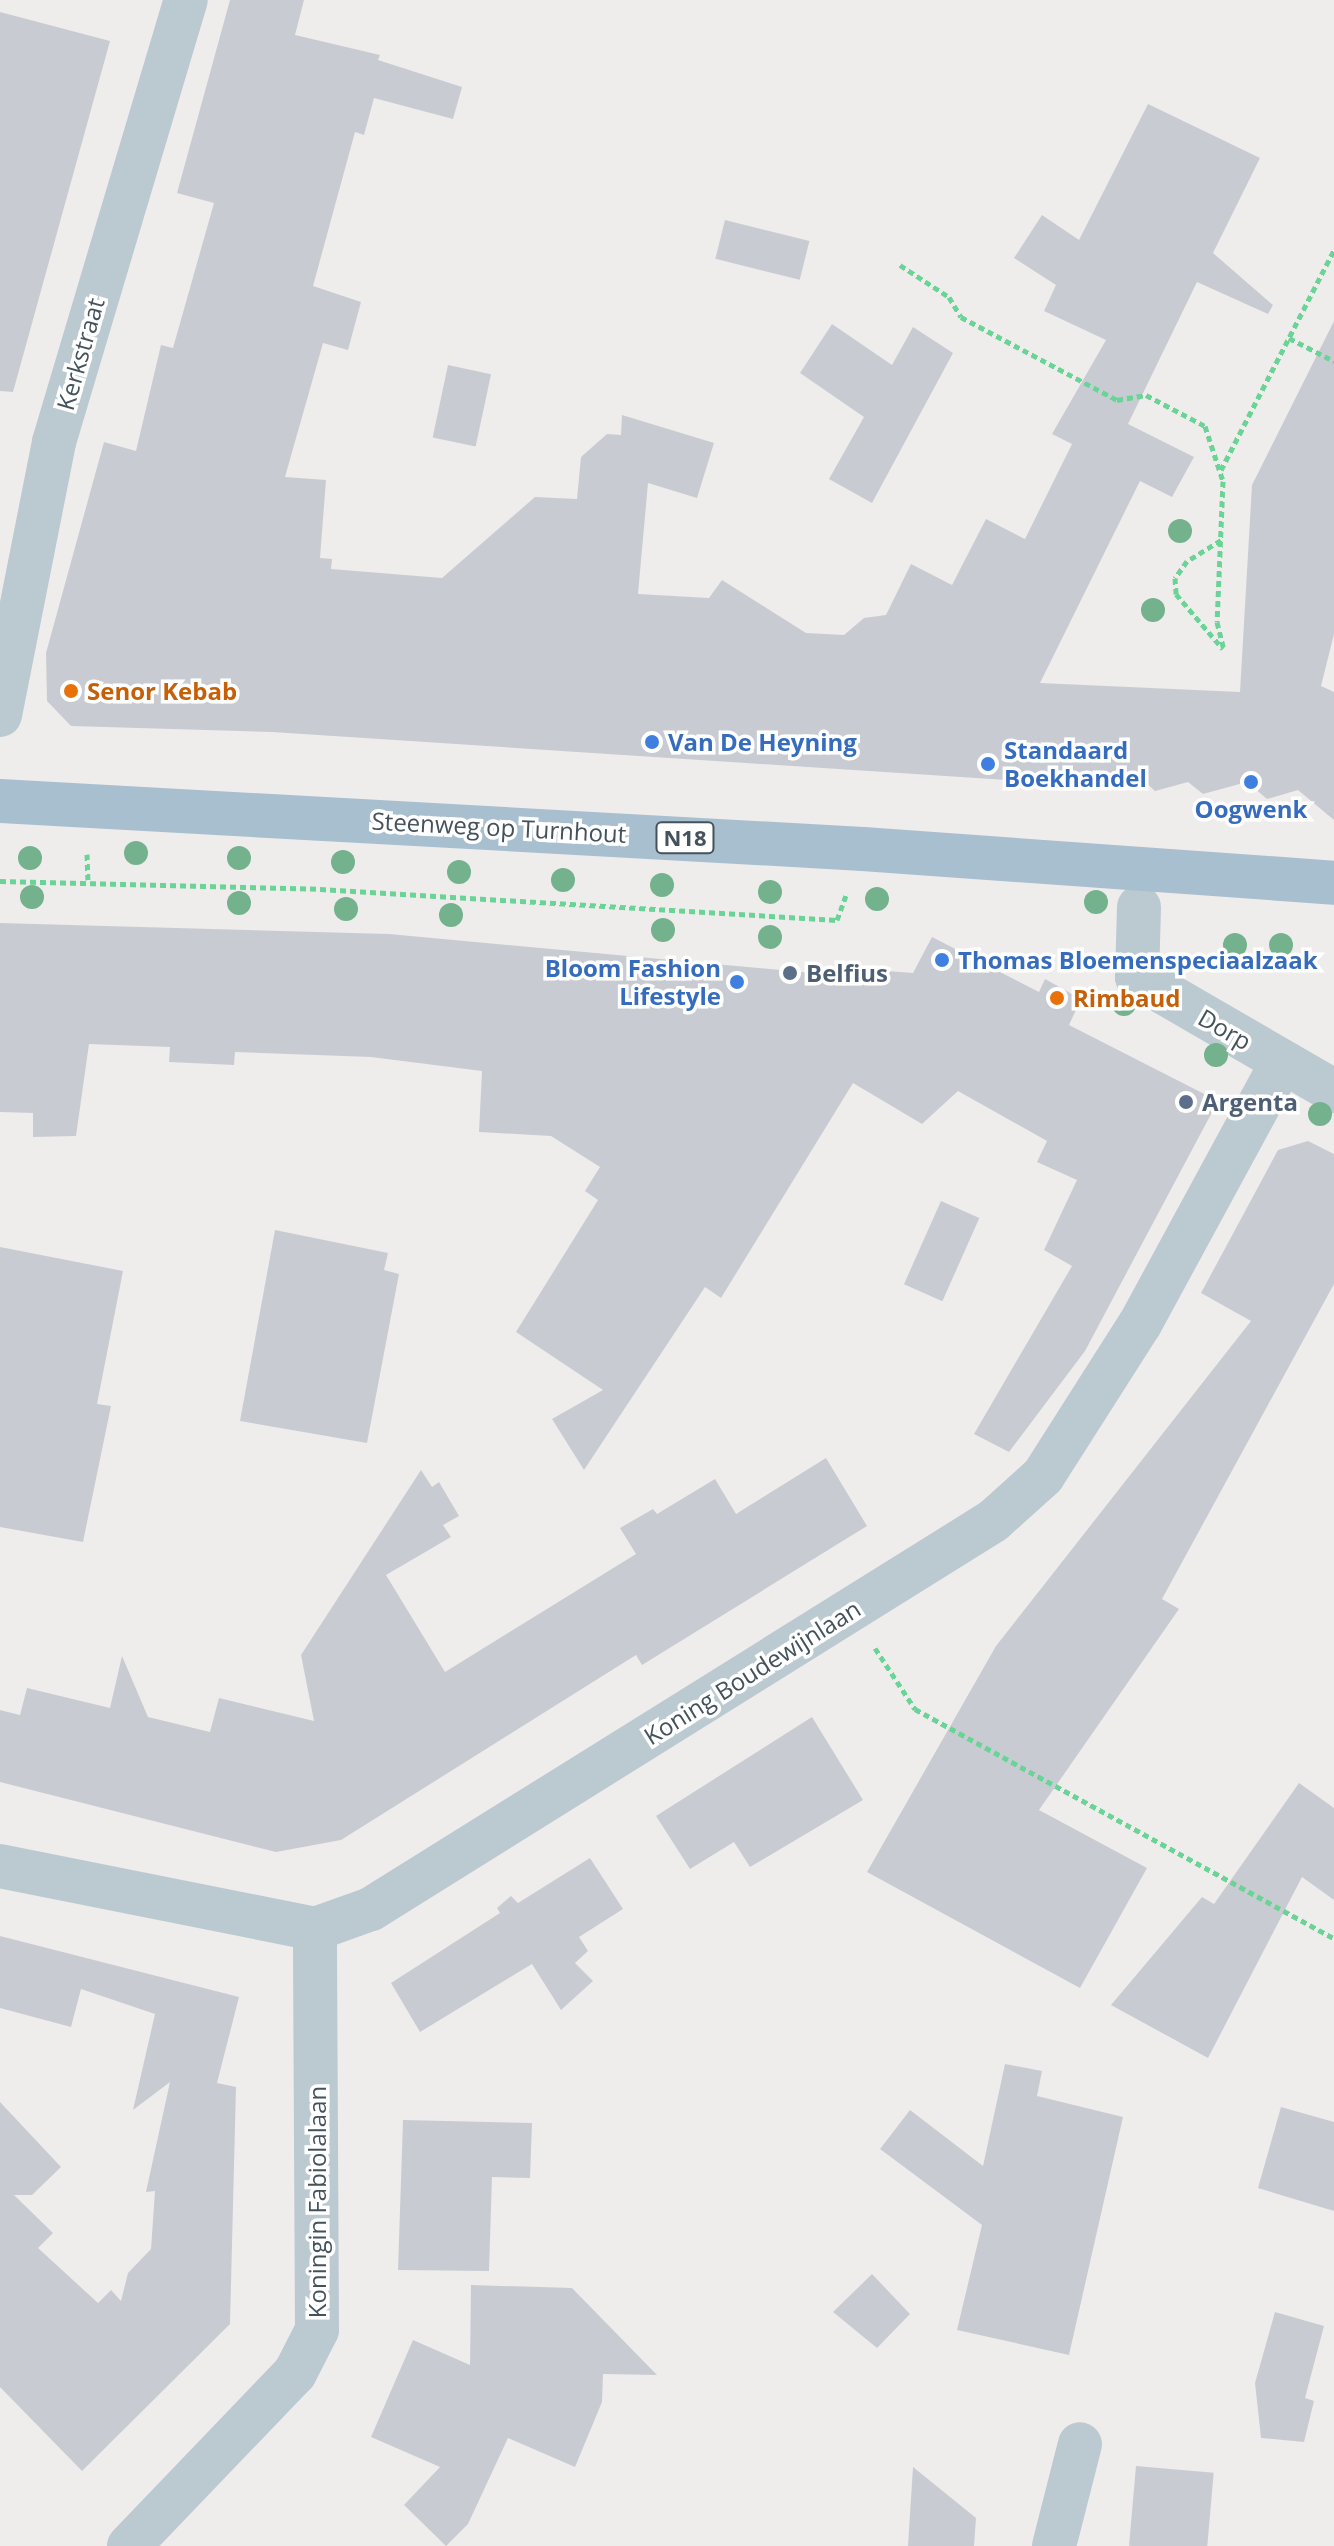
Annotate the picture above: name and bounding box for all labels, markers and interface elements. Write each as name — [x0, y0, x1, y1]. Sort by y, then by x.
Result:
street label: Kerkstraat — [50, 294, 110, 414]
place label: Senor Kebab — [87, 677, 237, 705]
marker: Senor Kebab — [62, 682, 80, 700]
place label: Van De Heyning — [668, 728, 857, 756]
marker: Van De Heyning — [643, 733, 661, 751]
place label: Standaard Boekhandel — [1004, 736, 1147, 792]
marker: Standaard Boekhandel — [979, 755, 997, 773]
marker: Oogwenk — [1242, 773, 1260, 791]
place label: Oogwenk — [1195, 795, 1307, 823]
street label: Steenweg op Turnhout — [371, 806, 627, 848]
road number: N18 — [655, 820, 715, 856]
place label: Thomas Bloemenspeciaalzaak — [958, 946, 1318, 974]
marker: Thomas Bloemenspeciaalzaak — [933, 951, 951, 969]
place label: Bloom Fashion Lifestyle — [545, 954, 721, 1010]
place label: Belfius — [806, 959, 888, 987]
marker: Belfius — [781, 964, 799, 982]
marker: Bloom Fashion Lifestyle — [728, 973, 746, 991]
place label: Rimbaud — [1073, 984, 1180, 1012]
marker: Rimbaud — [1048, 989, 1066, 1007]
street label: Dorp — [1193, 1002, 1257, 1056]
place label: Argenta — [1202, 1088, 1298, 1116]
marker: Argenta — [1177, 1093, 1195, 1111]
street label: Koning Boudewijnlaan — [639, 1594, 865, 1750]
street label: Koningin Fabiolalaan — [303, 2086, 331, 2318]

